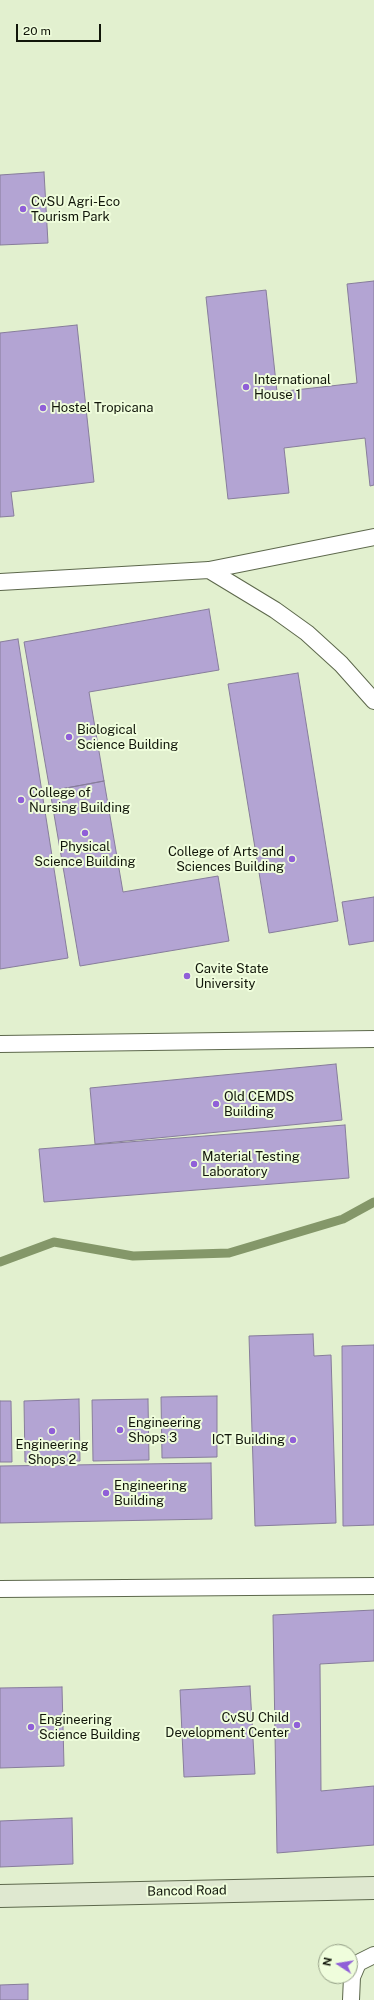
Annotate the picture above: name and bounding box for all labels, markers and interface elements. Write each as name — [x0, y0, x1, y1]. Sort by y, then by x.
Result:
scale bar — [18, 16, 103, 42]
text: 20 m — [23, 24, 51, 38]
place label: CvSU Agri-Eco Tourism Park — [31, 194, 120, 225]
marker: CvSU Agri-Eco Tourism Park — [18, 204, 28, 214]
place label: International House 1 — [254, 372, 331, 403]
marker: International House 1 — [241, 382, 251, 392]
place label: Hostel Tropicana — [51, 400, 153, 416]
marker: Hostel Tropicana — [38, 403, 48, 413]
place label: Biological Science Building — [77, 722, 178, 753]
marker: Biological Science Building — [64, 732, 74, 742]
place label: College of Nursing Building — [29, 785, 130, 816]
marker: College of Nursing Building — [16, 795, 26, 805]
marker: Physical Science Building — [80, 828, 90, 838]
place label: Physical Science Building — [34, 839, 136, 870]
place label: College of Arts and Sciences Building — [168, 844, 284, 875]
marker: College of Arts and Sciences Building — [287, 854, 297, 864]
place label: Cavite State University — [195, 961, 269, 992]
marker: Cavite State University — [182, 971, 192, 981]
place label: Old CEMDS Building — [224, 1089, 294, 1120]
marker: Old CEMDS Building — [211, 1099, 221, 1109]
place label: Material Testing Laboratory — [202, 1149, 300, 1180]
marker: Material Testing Laboratory — [189, 1159, 199, 1169]
place label: Engineering Shops 3 — [128, 1415, 201, 1446]
marker: Engineering Shops 3 — [115, 1425, 125, 1435]
marker: Engineering Shops 2 — [47, 1426, 57, 1436]
place label: ICT Building — [212, 1432, 285, 1448]
marker: ICT Building — [288, 1435, 298, 1445]
place label: Engineering Shops 2 — [15, 1437, 89, 1468]
place label: Engineering Building — [114, 1478, 187, 1509]
marker: Engineering Building — [101, 1488, 111, 1498]
place label: CvSU Child Development Center — [165, 1710, 289, 1741]
place label: Engineering Science Building — [39, 1712, 140, 1743]
marker: CvSU Child Development Center — [292, 1720, 302, 1730]
marker: Engineering Science Building — [26, 1722, 36, 1732]
street label: Bancod Road — [147, 1883, 227, 1899]
north arrow — [318, 1944, 358, 1984]
text: N — [320, 1956, 334, 1967]

